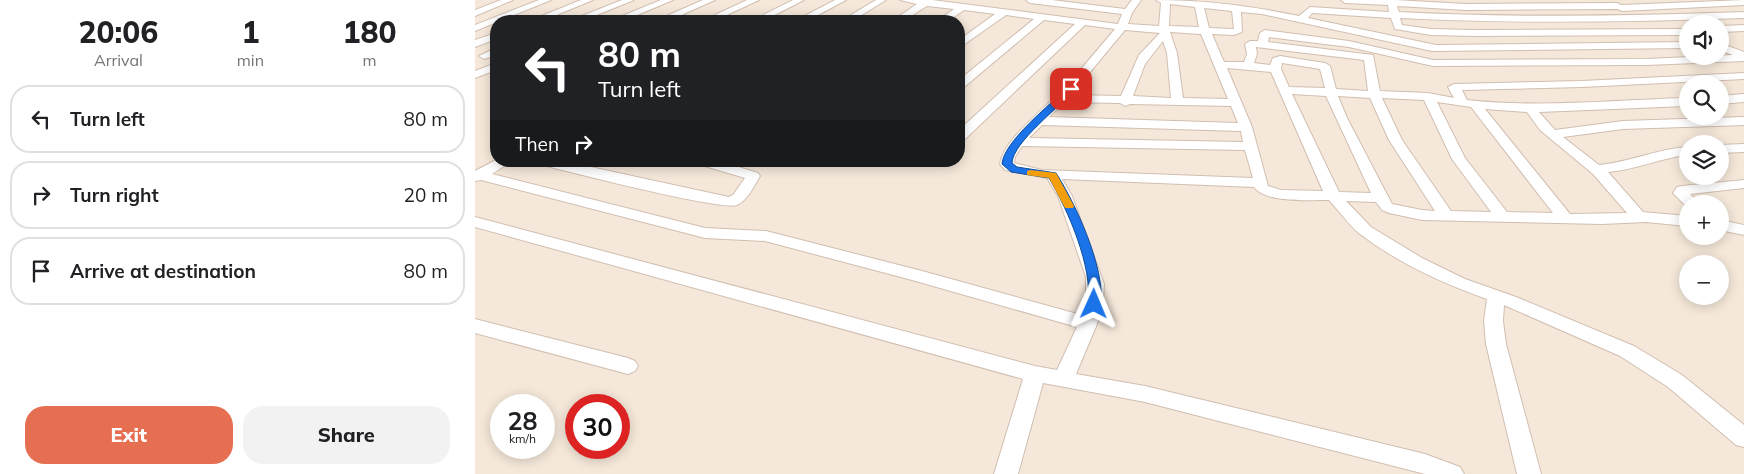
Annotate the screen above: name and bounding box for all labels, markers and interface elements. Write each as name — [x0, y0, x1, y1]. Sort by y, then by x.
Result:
text: 20:06 — [78, 13, 158, 51]
text: 1 — [241, 13, 259, 51]
text: 180 — [343, 13, 397, 51]
map controls — [1679, 15, 1729, 305]
button: sound — [1679, 15, 1729, 65]
text: 80 m — [598, 32, 681, 76]
icon: left — [515, 35, 580, 100]
text: Arrival — [94, 50, 143, 70]
text: min — [237, 50, 264, 70]
text: m — [362, 50, 377, 70]
pin — [1050, 68, 1092, 110]
text: Turn left — [598, 75, 681, 103]
icon: arrive — [1057, 75, 1085, 103]
button: search — [1679, 75, 1729, 125]
icon: left — [27, 105, 55, 133]
text: Turn left — [70, 107, 145, 131]
text: 80 m — [404, 107, 448, 131]
icon: right — [569, 130, 597, 158]
text: Then — [515, 132, 559, 156]
button: layers — [1679, 135, 1729, 185]
icon: right — [27, 181, 55, 209]
text: Turn right — [70, 183, 159, 207]
text: 20 m — [404, 183, 448, 207]
button: + — [1679, 195, 1729, 245]
button: − — [1679, 255, 1729, 305]
icon: arrive — [27, 257, 55, 285]
text: Arrive at destination — [70, 259, 256, 283]
text: 80 m — [404, 259, 448, 283]
position arrow — [1067, 277, 1119, 329]
speed limit sign: 30 — [565, 394, 630, 459]
text: 28 — [507, 405, 538, 436]
button: Exit — [25, 406, 233, 464]
button: Share — [243, 406, 450, 464]
text: km/h — [509, 431, 536, 446]

